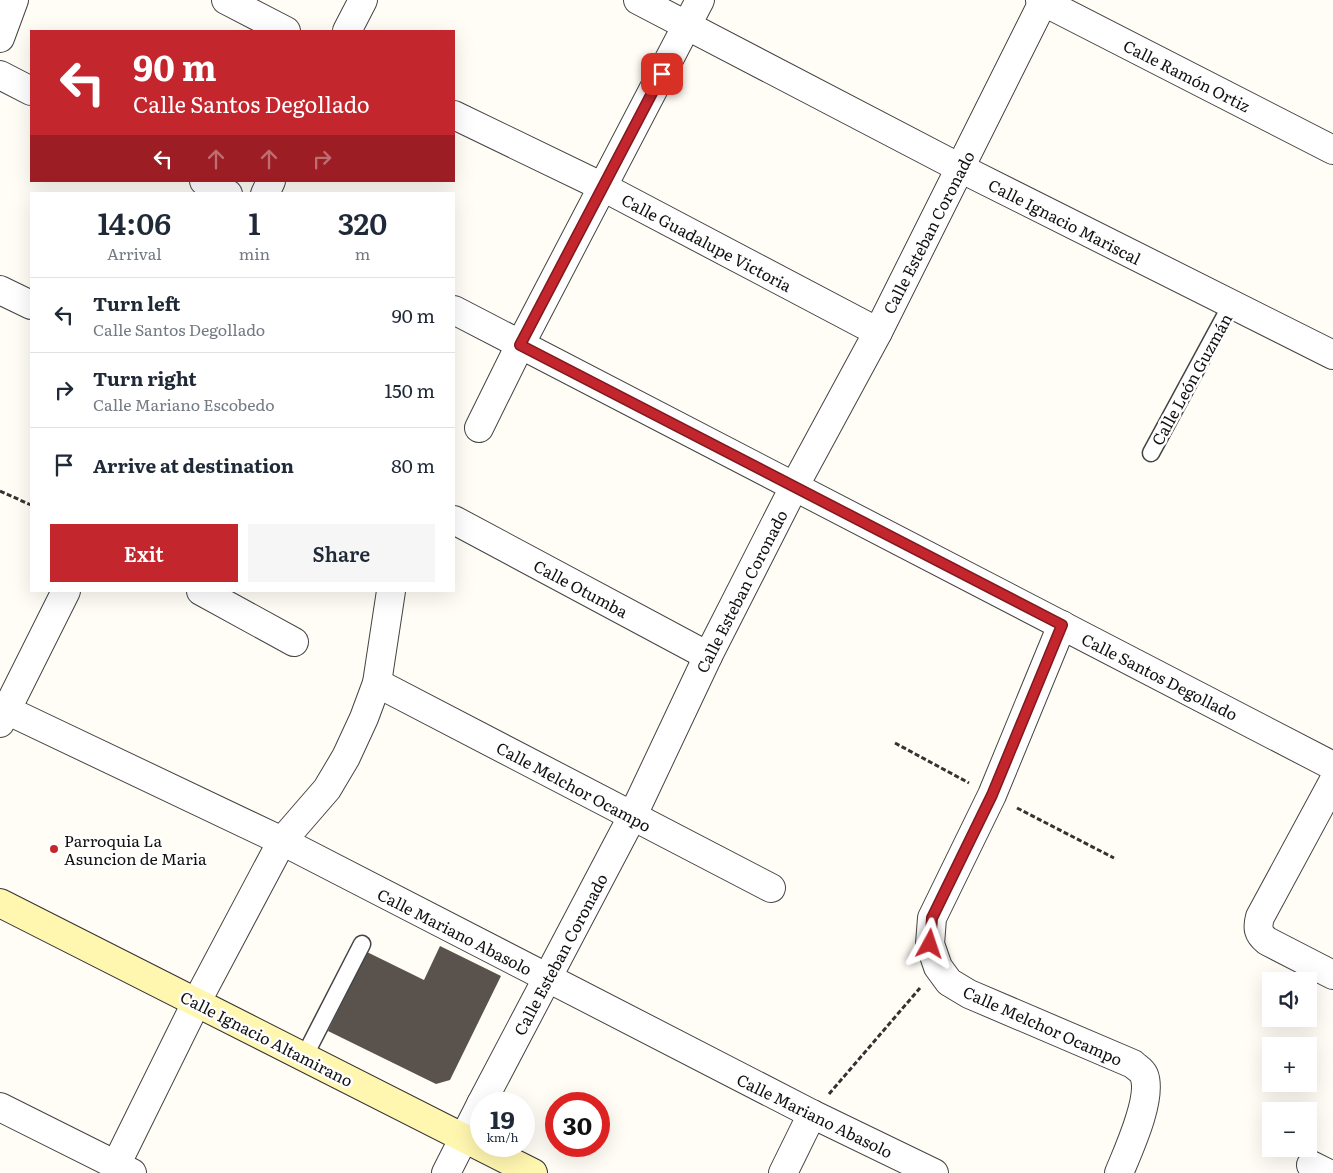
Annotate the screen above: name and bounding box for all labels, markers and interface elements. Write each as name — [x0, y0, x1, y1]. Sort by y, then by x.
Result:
street label: Calle Ramón Ortiz — [1120, 33, 1255, 117]
text: 90 m — [133, 40, 217, 92]
icon: left — [50, 50, 115, 115]
pin — [641, 53, 683, 95]
icon: arrive — [648, 60, 676, 88]
text: Calle Santos Degollado — [133, 87, 370, 120]
icon: left — [149, 145, 177, 173]
icon: ahead — [202, 145, 230, 173]
icon: ahead — [255, 145, 283, 173]
icon: right — [308, 145, 336, 173]
street label: Calle Esteban Coronado — [876, 146, 980, 318]
street label: Calle Ignacio Mariscal — [984, 172, 1146, 270]
street label: Calle Guadalupe Victoria — [618, 187, 797, 297]
text: 14:06 — [98, 200, 171, 244]
text: 1 — [248, 200, 261, 244]
text: 320 — [338, 200, 387, 244]
text: Arrival — [107, 241, 162, 265]
text: min — [239, 241, 270, 265]
text: m — [355, 241, 370, 265]
text: Turn left — [93, 289, 180, 317]
icon: left — [50, 301, 78, 329]
text: 90 m — [392, 301, 435, 329]
street label: Calle León Guzmán — [1145, 308, 1238, 449]
text: Calle Santos Degollado — [93, 317, 265, 341]
text: Turn right — [93, 364, 197, 392]
icon: right — [50, 376, 78, 404]
text: 150 m — [384, 376, 435, 404]
text: Calle Mariano Escobedo — [93, 392, 275, 416]
icon: arrive — [50, 451, 78, 479]
text: Arrive at destination — [93, 451, 294, 479]
text: 80 m — [391, 451, 435, 479]
street label: Calle Esteban Coronado — [689, 505, 793, 677]
button: Exit — [50, 524, 238, 582]
button: Share — [248, 524, 435, 582]
street label: Calle Otumba — [530, 553, 633, 623]
street label: Calle Santos Degollado — [1078, 626, 1242, 726]
street label: Calle Melchor Ocampo — [492, 735, 656, 837]
place label: Parroquia La Asuncion de Maria — [64, 828, 207, 870]
marker: Parroquia La Asuncion de Maria — [48, 843, 60, 855]
street label: Calle Esteban Coronado — [507, 869, 613, 1039]
street label: Calle Mariano Abasolo — [373, 882, 537, 980]
position arrow — [903, 917, 955, 969]
map controls — [1262, 972, 1317, 1157]
button: sound — [1262, 972, 1317, 1027]
street label: Calle Melchor Ocampo — [959, 979, 1127, 1071]
street label: Calle Ignacio Altamirano — [177, 984, 357, 1092]
button: + — [1262, 1037, 1317, 1092]
street label: Calle Mariano Abasolo — [733, 1067, 897, 1163]
speed limit sign: 30 — [545, 1092, 610, 1157]
text: 19 — [490, 1100, 515, 1137]
button: − — [1262, 1102, 1317, 1157]
text: km/h — [487, 1128, 518, 1146]

